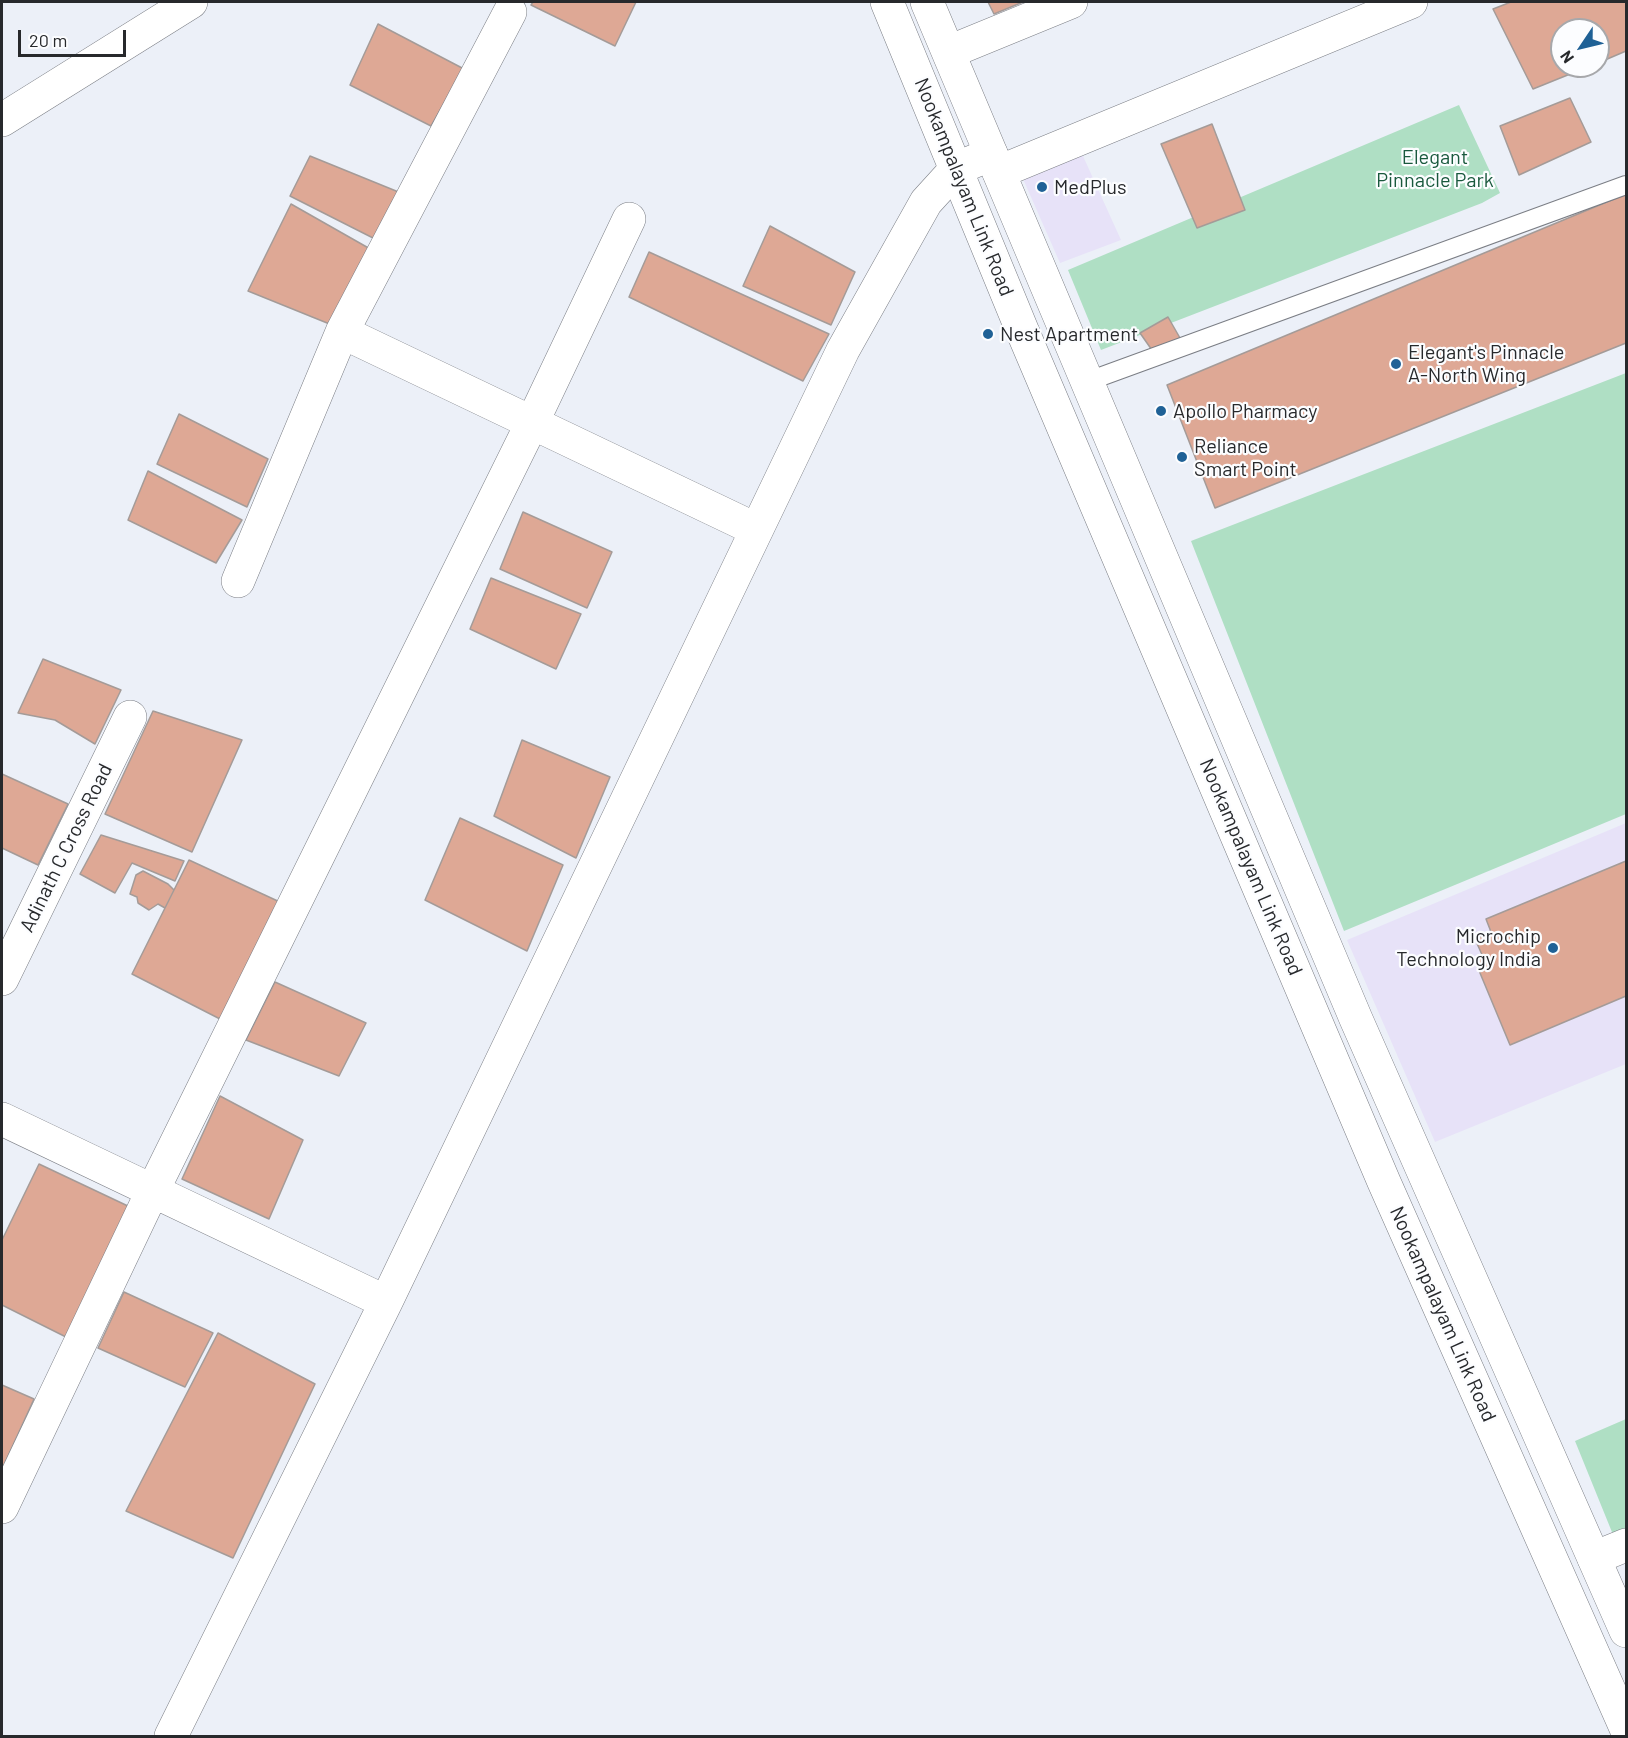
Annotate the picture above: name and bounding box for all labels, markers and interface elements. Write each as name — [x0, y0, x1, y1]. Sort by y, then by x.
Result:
scale bar — [21, 18, 129, 56]
north arrow — [1550, 18, 1610, 78]
text: 20 m — [29, 29, 67, 51]
text: N — [1556, 48, 1577, 67]
street label: Nookampalayam Link Road — [909, 74, 1019, 300]
park label: Elegant Pinnacle Park — [1376, 145, 1494, 192]
place label: MedPlus — [1054, 175, 1127, 199]
marker: MedPlus — [1035, 180, 1049, 194]
place label: Nest Apartment — [1000, 322, 1138, 346]
marker: Nest Apartment — [981, 327, 995, 341]
place label: Elegant's Pinnacle A-North Wing — [1408, 340, 1564, 387]
marker: Elegant's Pinnacle A-North Wing — [1389, 357, 1403, 371]
place label: Apollo Pharmacy — [1173, 399, 1317, 423]
marker: Apollo Pharmacy — [1154, 404, 1168, 418]
place label: Reliance Smart Point — [1194, 434, 1297, 481]
marker: Reliance Smart Point — [1175, 450, 1189, 464]
street label: Nookampalayam Link Road — [1194, 755, 1308, 979]
street label: Adinath C Cross Road — [15, 760, 117, 936]
place label: Microchip Technology India — [1396, 924, 1541, 971]
marker: Microchip Technology India — [1546, 941, 1560, 955]
street label: Nookampalayam Link Road — [1385, 1203, 1501, 1425]

